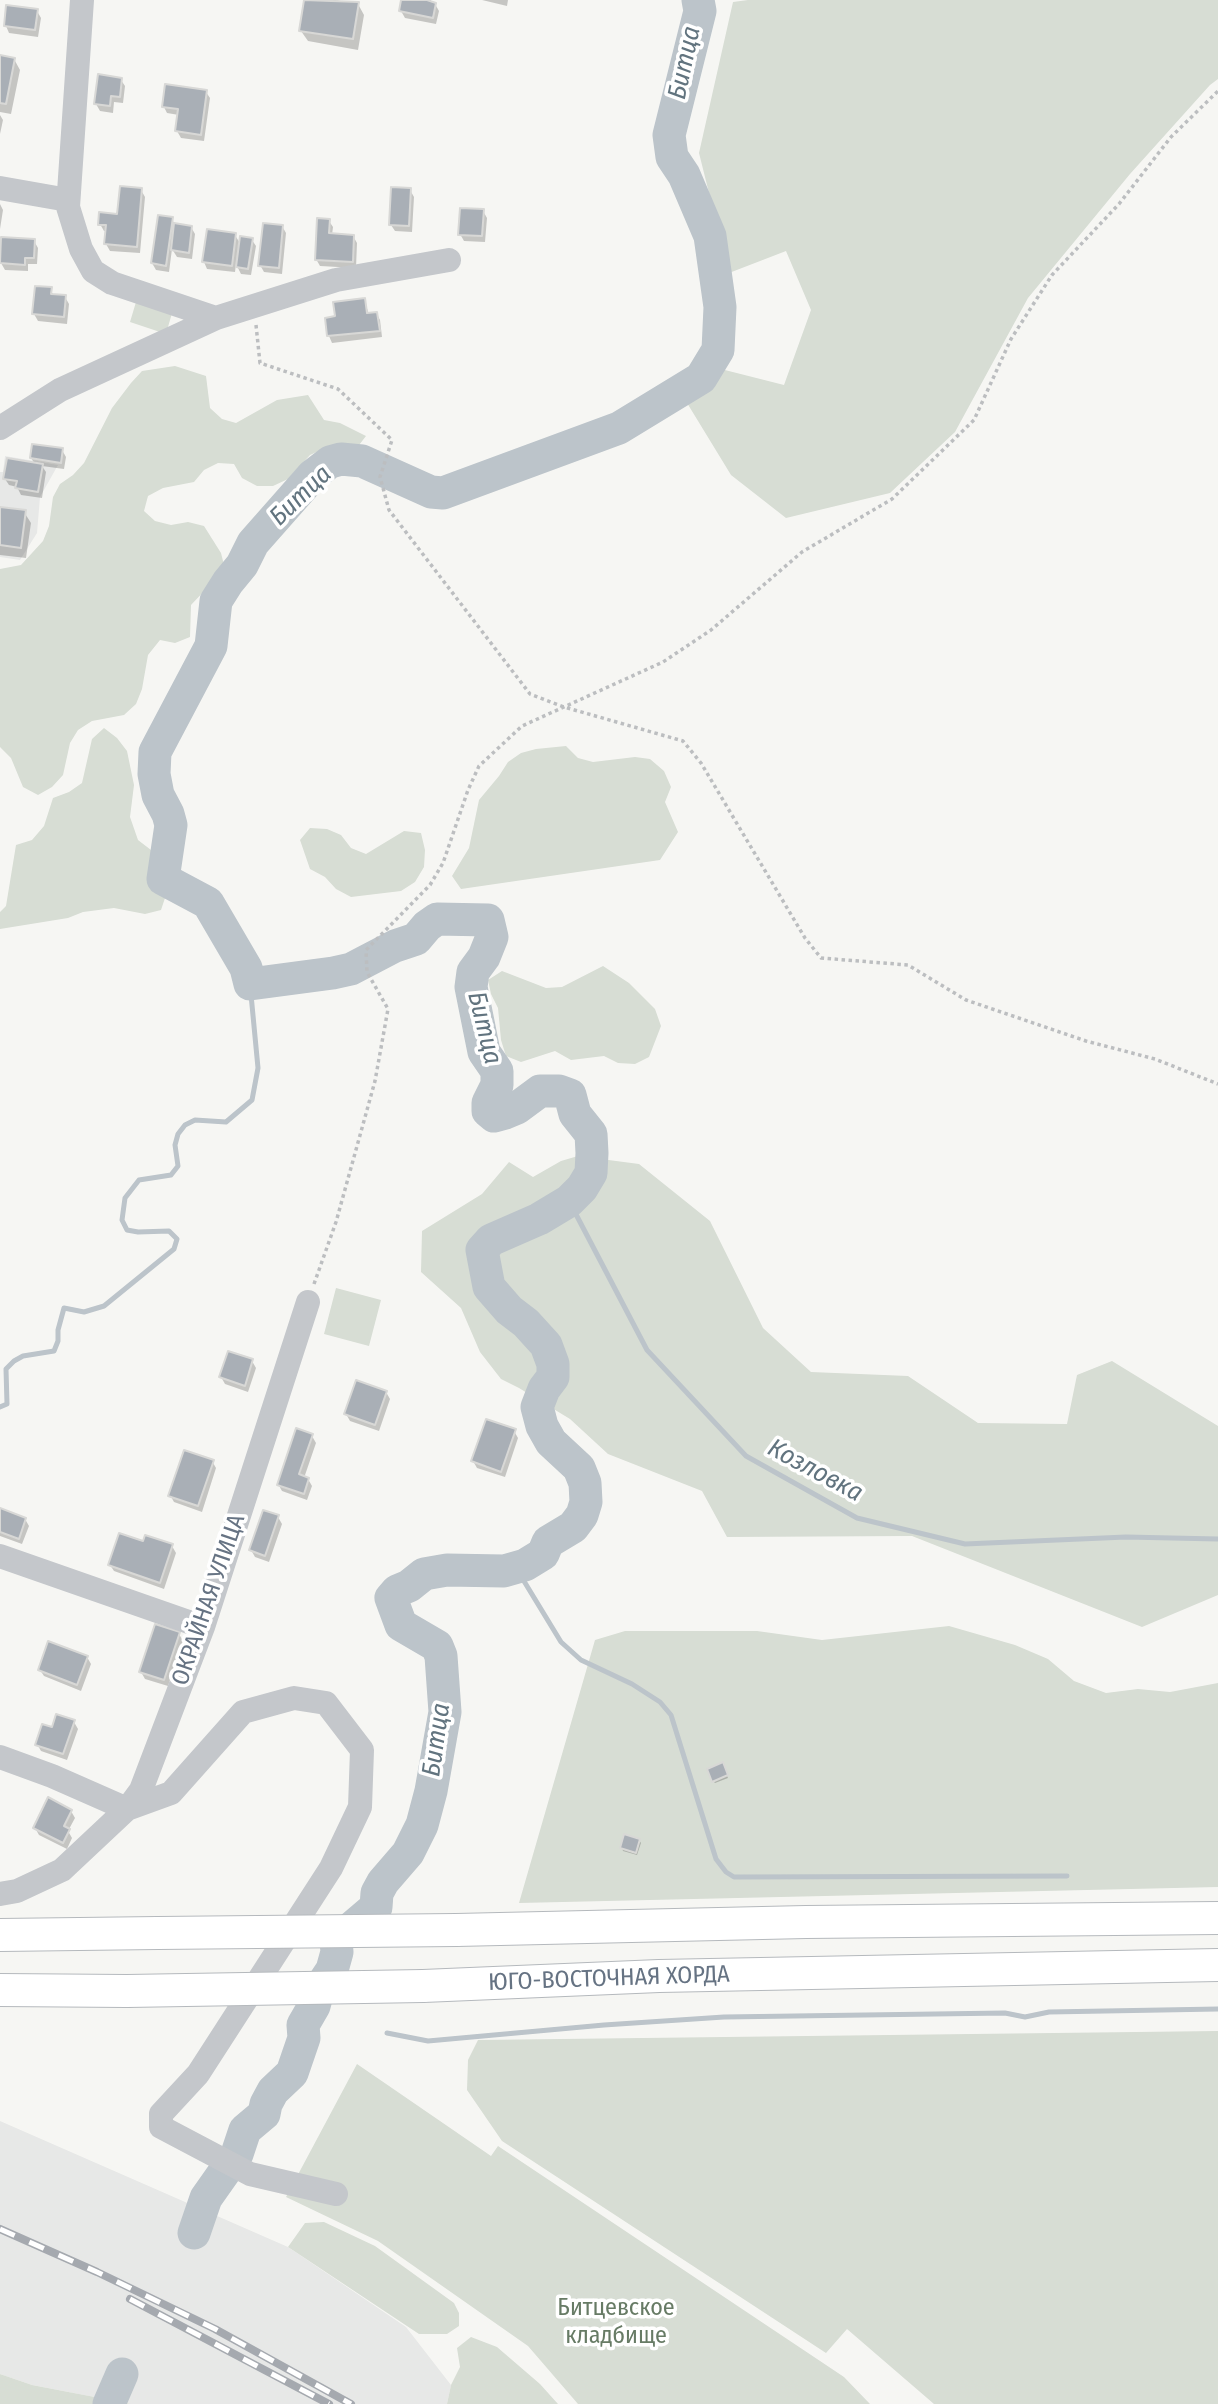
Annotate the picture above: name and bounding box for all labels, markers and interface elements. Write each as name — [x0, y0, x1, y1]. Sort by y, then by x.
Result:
water label: Битца — [662, 24, 708, 102]
water label: Битца — [264, 459, 338, 533]
water label: Битца — [460, 988, 508, 1068]
water label: Козловка — [762, 1433, 868, 1509]
street label: ОКРАЙНАЯ УЛИЦА — [166, 1511, 252, 1689]
water label: Битца — [416, 1701, 458, 1779]
street label: ЮГО-ВОСТОЧНАЯ ХОРДА — [488, 1960, 730, 1998]
park label: Битцевское кладбище — [557, 2294, 675, 2350]

